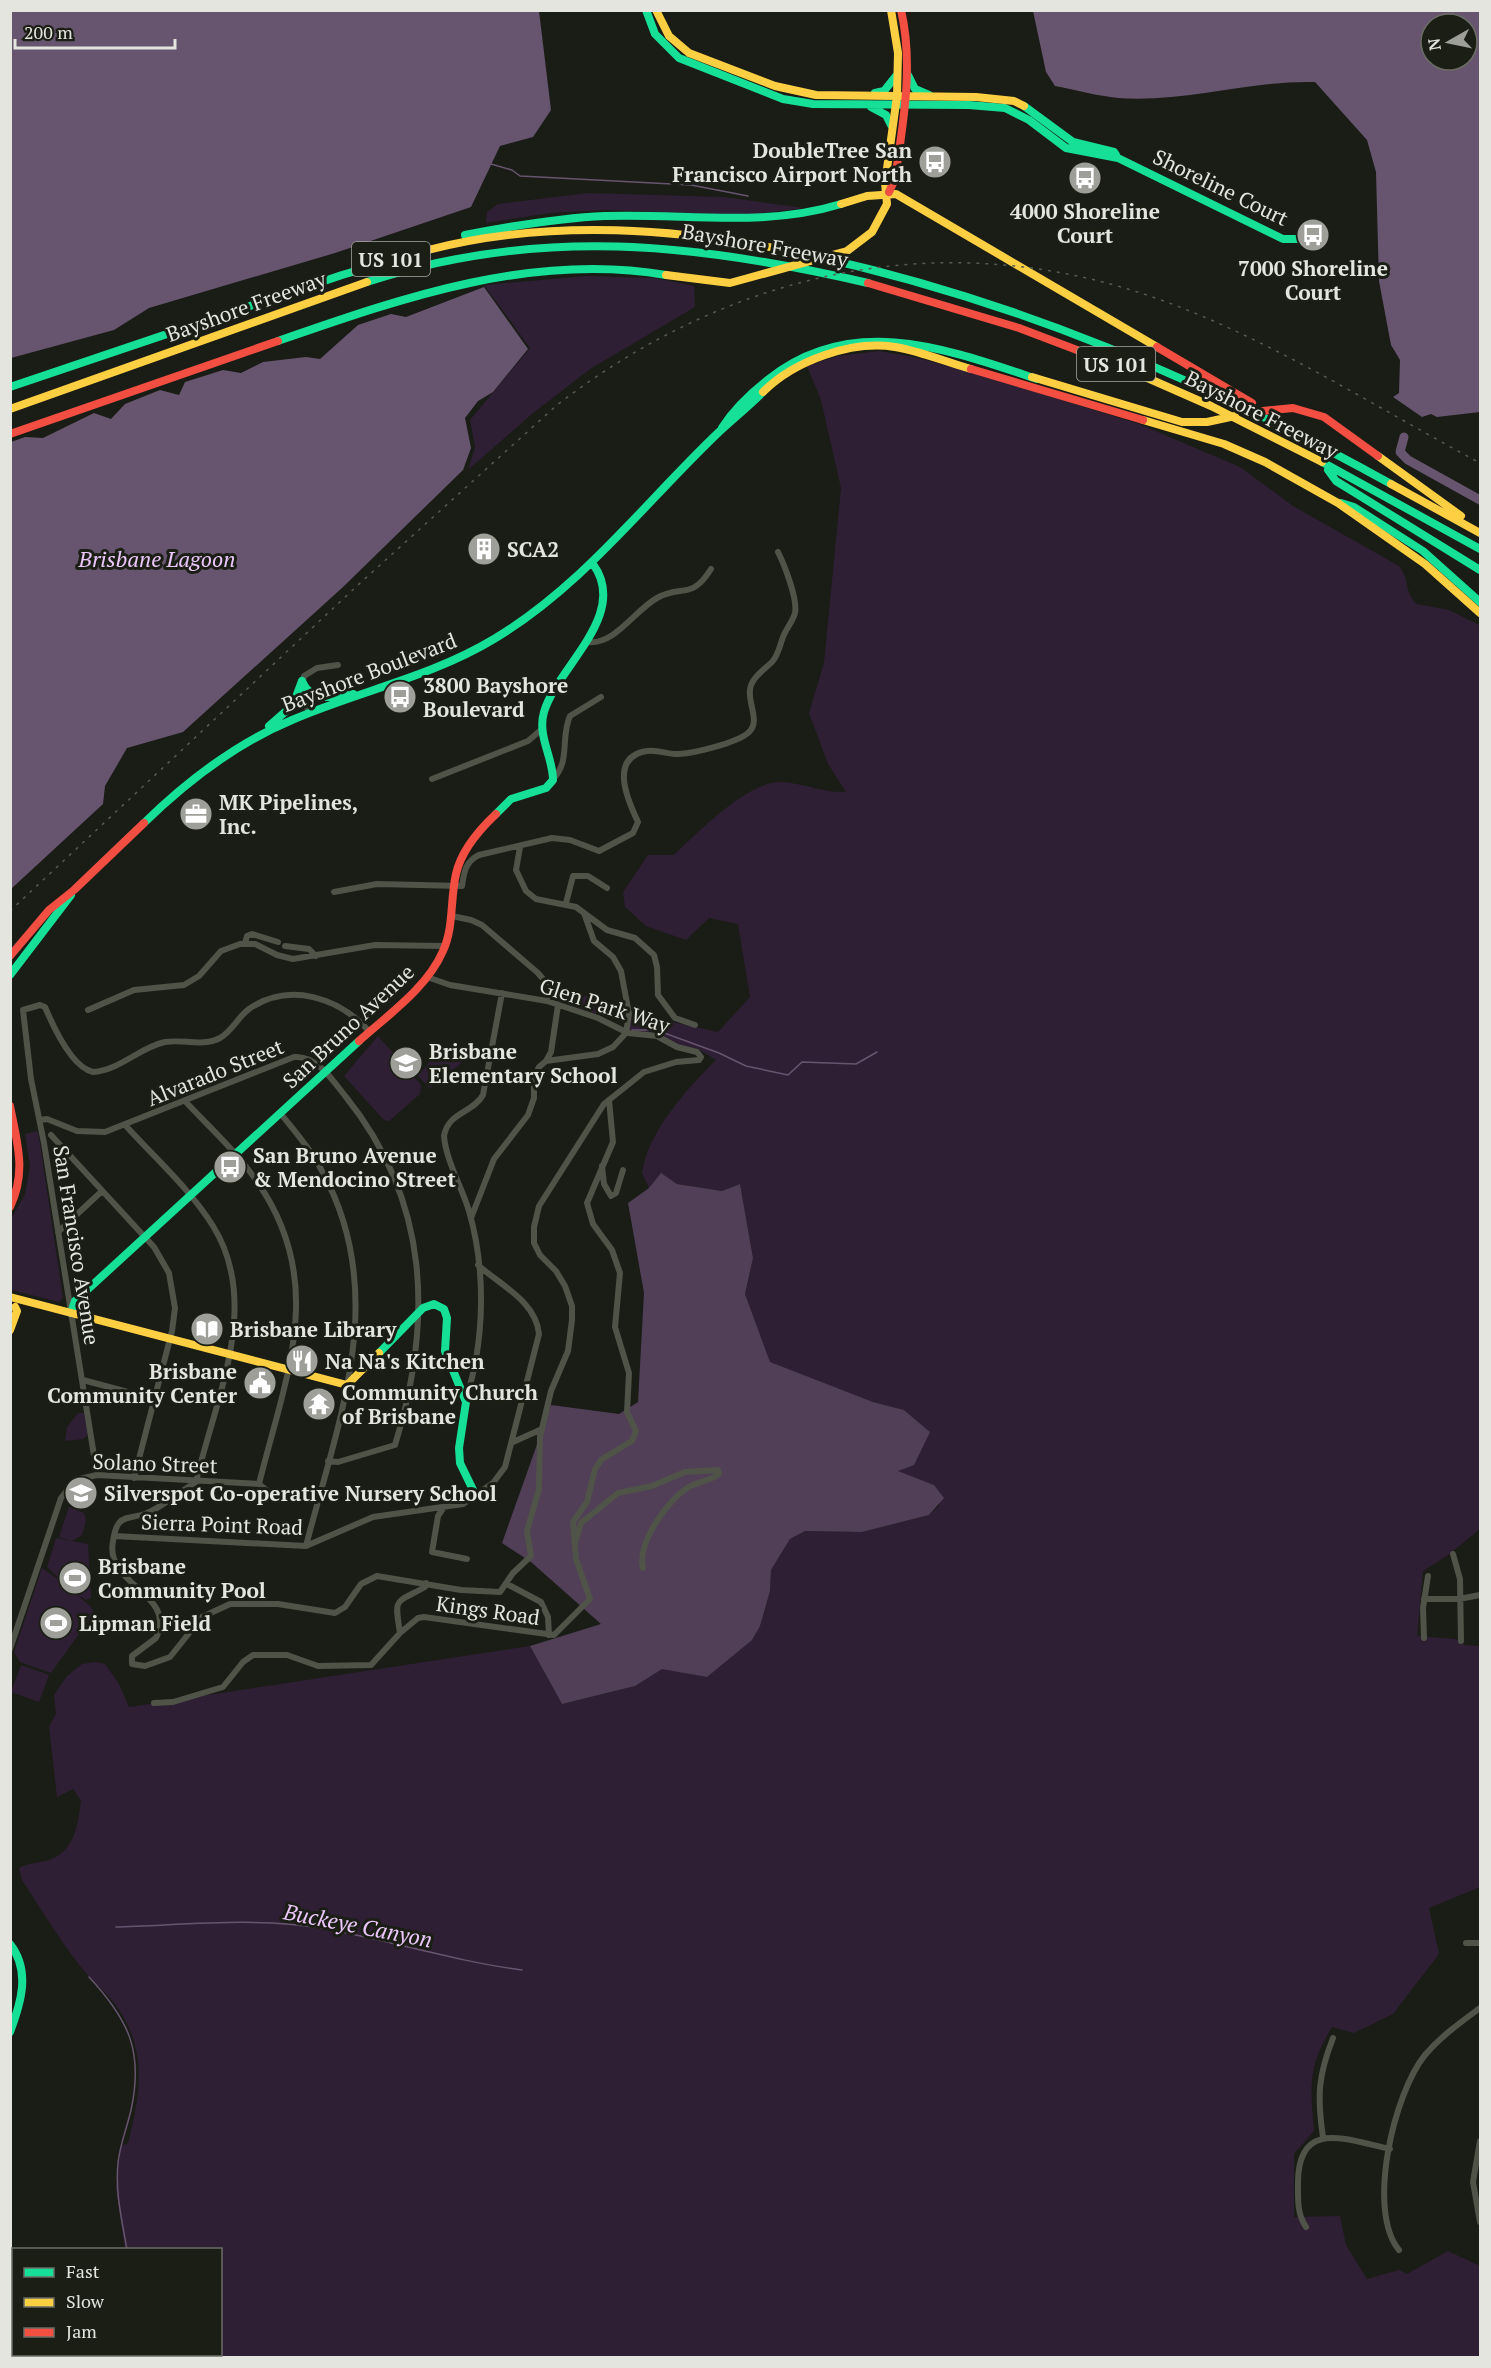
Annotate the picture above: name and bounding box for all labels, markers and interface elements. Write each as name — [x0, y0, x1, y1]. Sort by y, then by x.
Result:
scale bar — [15, 12, 176, 50]
north arrow — [1419, 12, 1479, 72]
text: 200 m — [24, 20, 73, 44]
text: N — [1422, 37, 1446, 52]
place label: DoubleTree San Francisco Airport North — [672, 136, 913, 188]
street label: Shoreline Court — [1149, 142, 1293, 232]
bus stop icon: DoubleTree San Francisco Airport North — [917, 144, 953, 180]
bus stop icon: 4000 Shoreline Court — [1067, 160, 1103, 196]
place label: 4000 Shoreline Court — [1010, 197, 1160, 249]
street label: Bayshore Freeway — [680, 217, 851, 273]
bus stop icon: 7000 Shoreline Court — [1295, 217, 1331, 253]
road number: US 101 — [352, 242, 430, 276]
place label: 7000 Shoreline Court — [1238, 254, 1388, 306]
street label: Bayshore Freeway — [162, 264, 330, 348]
road number: US 101 — [1077, 347, 1155, 381]
street label: Bayshore Freeway — [1181, 363, 1344, 465]
building icon: SCA2 — [466, 531, 502, 567]
place label: SCA2 — [507, 535, 559, 563]
water label: Brisbane Lagoon — [78, 544, 235, 573]
street label: Bayshore Boulevard — [278, 626, 461, 718]
place label: 3800 Bayshore Boulevard — [423, 671, 568, 723]
bus stop icon: 3800 Bayshore Boulevard — [382, 679, 418, 715]
place label: MK Pipelines, Inc. — [219, 788, 358, 840]
office icon: MK Pipelines, Inc. — [178, 796, 214, 832]
street label: San Bruno Avenue — [276, 958, 420, 1094]
street label: Glen Park Way — [536, 971, 674, 1039]
street label: Alvarado Street — [143, 1032, 288, 1112]
place label: Brisbane Elementary School — [429, 1037, 617, 1089]
school or university icon: Brisbane Elementary School — [388, 1045, 424, 1081]
place label: San Bruno Avenue & Mendocino Street — [253, 1141, 456, 1193]
street label: San Francisco Avenue — [47, 1143, 107, 1347]
bus stop icon: San Bruno Avenue & Mendocino Street — [212, 1149, 248, 1185]
library icon: Brisbane Library — [189, 1311, 225, 1347]
place label: Brisbane Library — [230, 1315, 397, 1343]
restaurant icon: Na Na's Kitchen — [284, 1343, 320, 1379]
place label: Na Na's Kitchen — [325, 1347, 485, 1375]
place label: Brisbane Community Center — [47, 1357, 237, 1409]
public building icon: Brisbane Community Center — [242, 1365, 278, 1401]
place label: Community Church of Brisbane — [342, 1378, 539, 1430]
temple icon: Community Church of Brisbane — [301, 1386, 337, 1422]
street label: Solano Street — [92, 1447, 218, 1479]
school or university icon: Silverspot Co-operative Nursery School — [63, 1475, 99, 1511]
place label: Silverspot Co-operative Nursery School — [104, 1479, 497, 1507]
street label: Sierra Point Road — [141, 1507, 304, 1541]
place label: Brisbane Community Pool — [98, 1552, 266, 1604]
sports icon: Brisbane Community Pool — [57, 1560, 93, 1596]
street label: Kings Road — [434, 1589, 542, 1631]
sports icon: Lipman Field — [38, 1605, 74, 1641]
place label: Lipman Field — [79, 1609, 212, 1637]
water label: Buckeye Canyon — [280, 1896, 435, 1954]
legend — [12, 2248, 222, 2356]
text: Fast — [66, 2259, 100, 2283]
text: Slow — [66, 2289, 105, 2313]
text: Jam — [66, 2319, 97, 2343]

